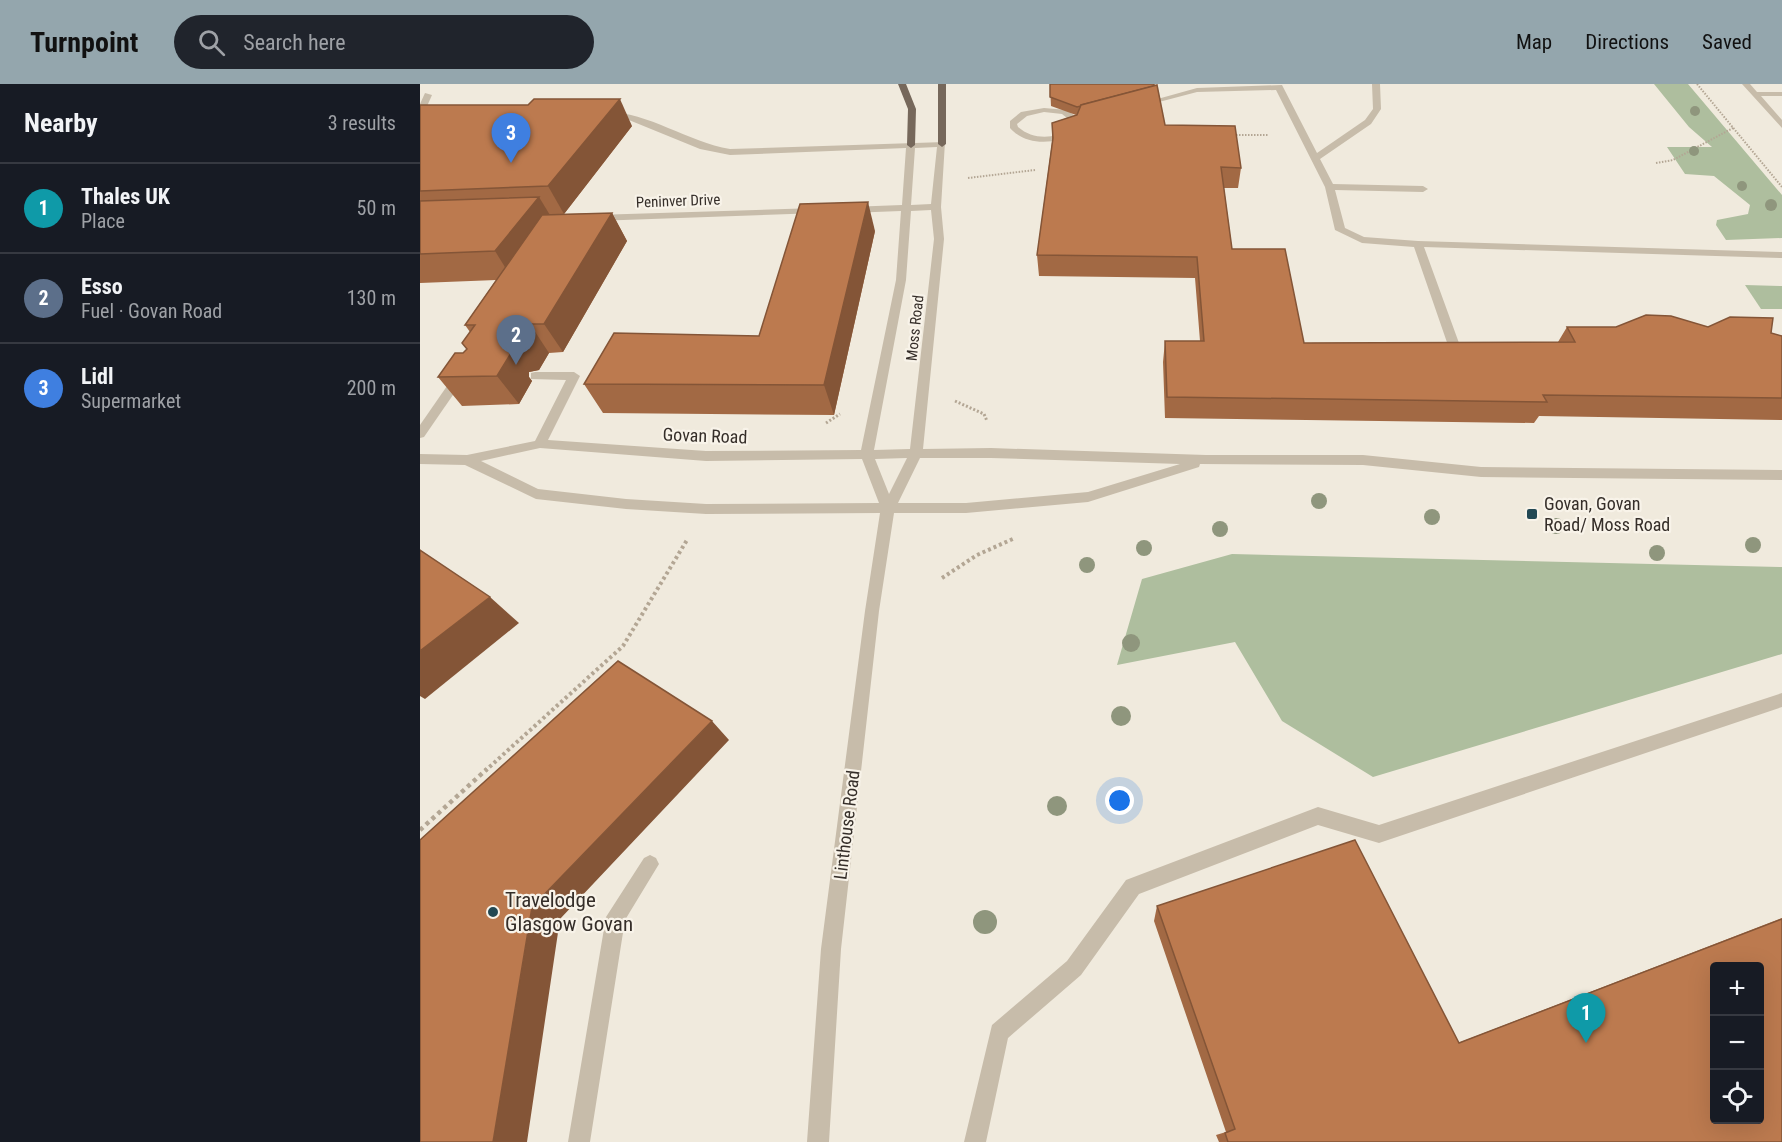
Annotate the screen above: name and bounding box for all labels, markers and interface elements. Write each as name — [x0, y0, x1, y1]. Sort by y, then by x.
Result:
search box — [174, 15, 594, 69]
text: Turnpoint — [30, 26, 138, 59]
icon: search — [195, 26, 228, 59]
text: Search here — [243, 30, 346, 55]
text: Map — [1516, 30, 1552, 54]
text: Directions — [1585, 30, 1669, 54]
text: Saved — [1702, 30, 1752, 54]
text: Nearby — [24, 108, 98, 138]
text: 3 results — [328, 111, 396, 135]
pin: 3 — [492, 113, 530, 163]
text: Thales UK — [81, 184, 170, 209]
street label: Peninver Drive — [635, 191, 721, 211]
text: 1 — [38, 196, 49, 220]
text: 50 m — [357, 196, 396, 220]
text: Place — [81, 209, 125, 233]
text: Esso — [81, 274, 123, 299]
text: 2 — [38, 286, 49, 310]
text: 130 m — [347, 286, 396, 310]
street label: Moss Road — [903, 294, 927, 362]
text: Fuel · Govan Road — [81, 299, 222, 323]
pin: 2 — [496, 316, 536, 365]
text: Lidl — [81, 364, 114, 389]
text: 3 — [38, 376, 49, 400]
text: 200 m — [347, 376, 396, 400]
text: Supermarket — [81, 389, 181, 413]
street label: Govan Road — [662, 424, 748, 447]
place label: Govan, Govan Road/ Moss Road — [1544, 493, 1670, 535]
marker: Govan, Govan Road/ Moss Road — [1525, 507, 1539, 521]
street label: Linthouse Road — [829, 769, 864, 881]
your location — [1105, 786, 1134, 815]
place label: Travelodge Glasgow Govan — [505, 888, 633, 936]
marker: Travelodge Glasgow Govan — [486, 905, 500, 919]
map controls — [1710, 962, 1764, 1124]
button: + — [1710, 962, 1764, 1016]
pin: 1 — [1566, 994, 1606, 1043]
button: − — [1710, 1016, 1764, 1070]
button: locate — [1710, 1070, 1764, 1124]

